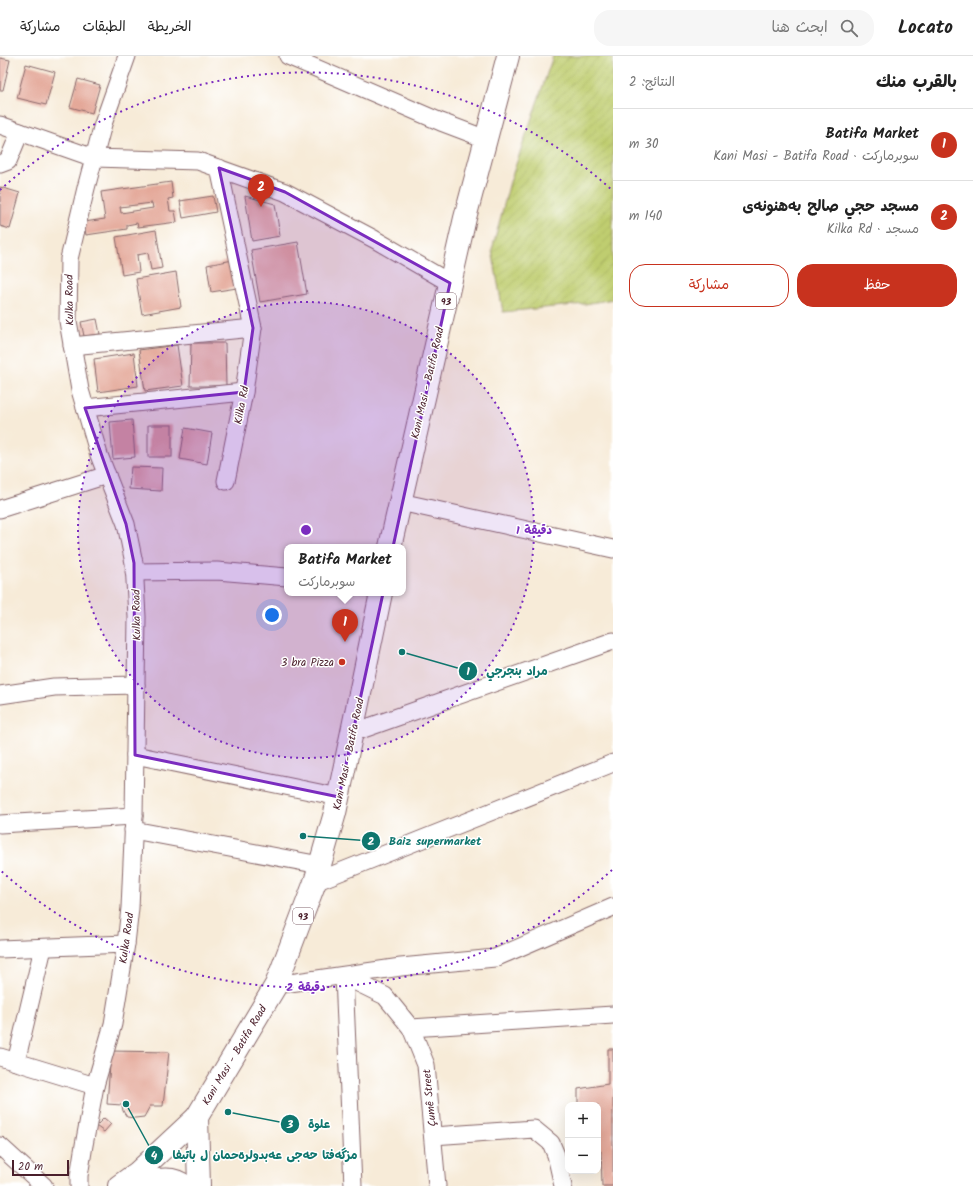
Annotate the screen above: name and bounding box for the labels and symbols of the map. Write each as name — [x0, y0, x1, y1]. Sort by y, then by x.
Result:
pin: 2 — [248, 174, 274, 207]
street label: Kulka Road — [61, 274, 79, 326]
road number: 93 — [436, 293, 456, 309]
street label: Kani Masi - Batifa Road — [406, 325, 450, 441]
street label: Kilka Rd — [229, 384, 255, 426]
text: 1 دقيقة — [516, 521, 552, 540]
centre of rings — [299, 523, 313, 537]
street label: Kulka Road — [128, 589, 146, 641]
your location — [262, 605, 282, 625]
pin: 1 — [332, 609, 358, 642]
place label: 3 bra Pizza — [281, 654, 334, 672]
marker: 3 bra Pizza — [337, 657, 347, 667]
callout: مراد بنجرجي — [458, 659, 555, 683]
text: 1 — [466, 662, 470, 681]
text: مراد بنجرجي — [486, 662, 548, 682]
street label: Kani Masi - Batifa Road — [328, 696, 370, 812]
callout: Baiz supermarket — [361, 829, 489, 853]
text: 2 — [368, 832, 375, 851]
text: Baiz supermarket — [389, 832, 482, 851]
road number: 93 — [293, 908, 313, 924]
street label: Kulka Road — [115, 911, 140, 965]
text: 2 دقيقة — [286, 978, 326, 997]
street label: Kani Masi - Batifa Road — [198, 1001, 272, 1109]
street label: Çumê Street — [418, 1067, 442, 1128]
callout: علوة — [280, 1112, 338, 1136]
text: 3 — [286, 1115, 294, 1134]
text: علوة — [308, 1115, 331, 1134]
callout: مزگەفتا حەجی عەبدولرەحمان ل باتیفا — [144, 1143, 365, 1167]
text: 4 — [151, 1146, 158, 1165]
text: مزگەفتا حەجی عەبدولرەحمان ل باتیفا — [173, 1146, 357, 1165]
scale bar — [12, 1158, 69, 1177]

